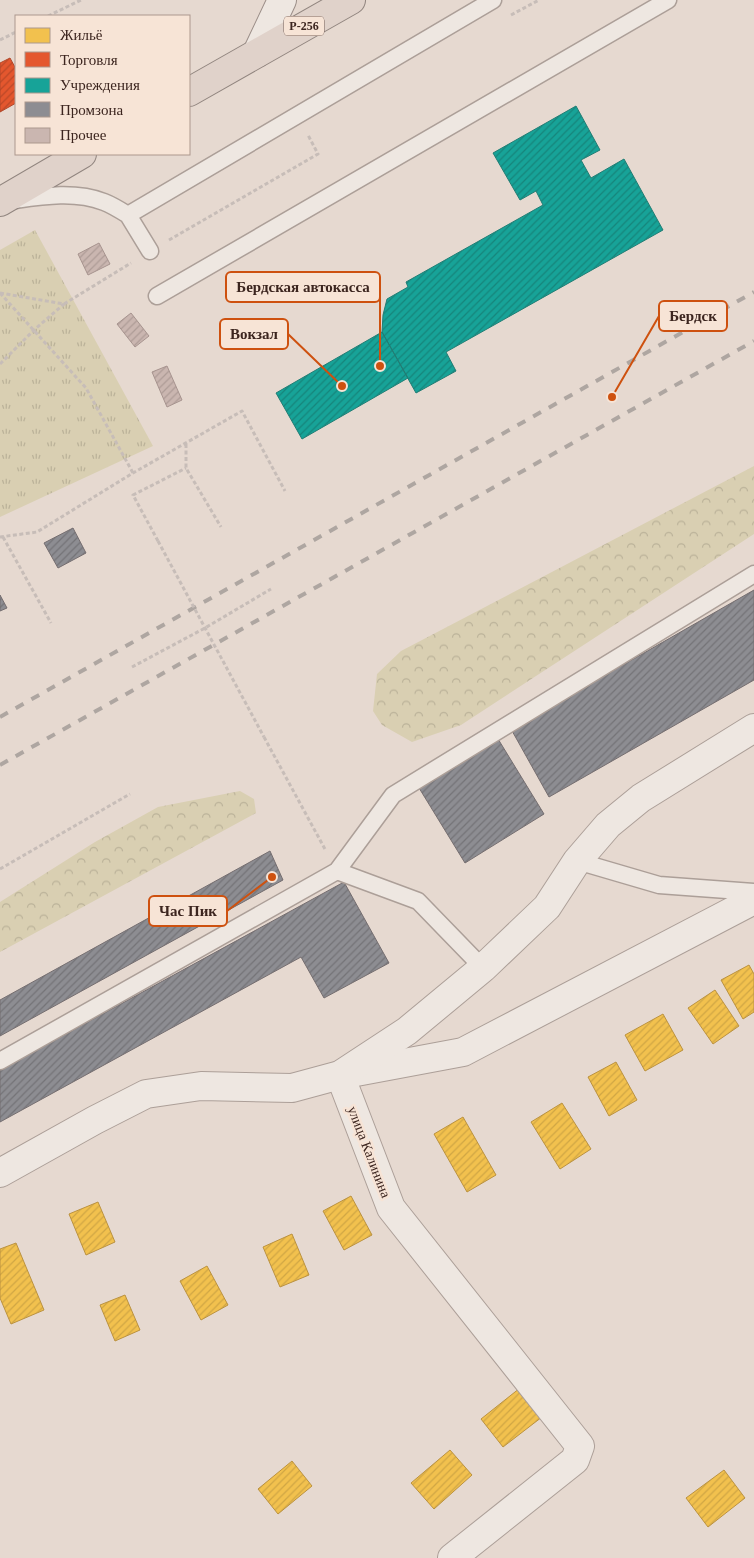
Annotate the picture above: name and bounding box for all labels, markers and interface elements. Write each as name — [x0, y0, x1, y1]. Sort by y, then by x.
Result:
legend — [15, 15, 190, 155]
road number: Р-256 — [284, 16, 324, 36]
text: Жильё — [60, 27, 103, 43]
text: Торговля — [60, 52, 118, 68]
text: Учреждения — [60, 77, 140, 93]
text: Промзона — [60, 102, 123, 118]
text: Прочее — [60, 127, 107, 143]
callout: Бердская автокасса — [226, 272, 380, 302]
text: Бердская автокасса — [236, 279, 370, 295]
callout: Бердск — [659, 301, 727, 331]
text: Бердск — [669, 308, 717, 324]
callout: Вокзал — [220, 319, 288, 349]
text: Вокзал — [230, 326, 279, 342]
callout: Час Пик — [149, 896, 227, 926]
text: Час Пик — [159, 903, 217, 919]
street label: улица Калинина — [345, 1104, 394, 1201]

